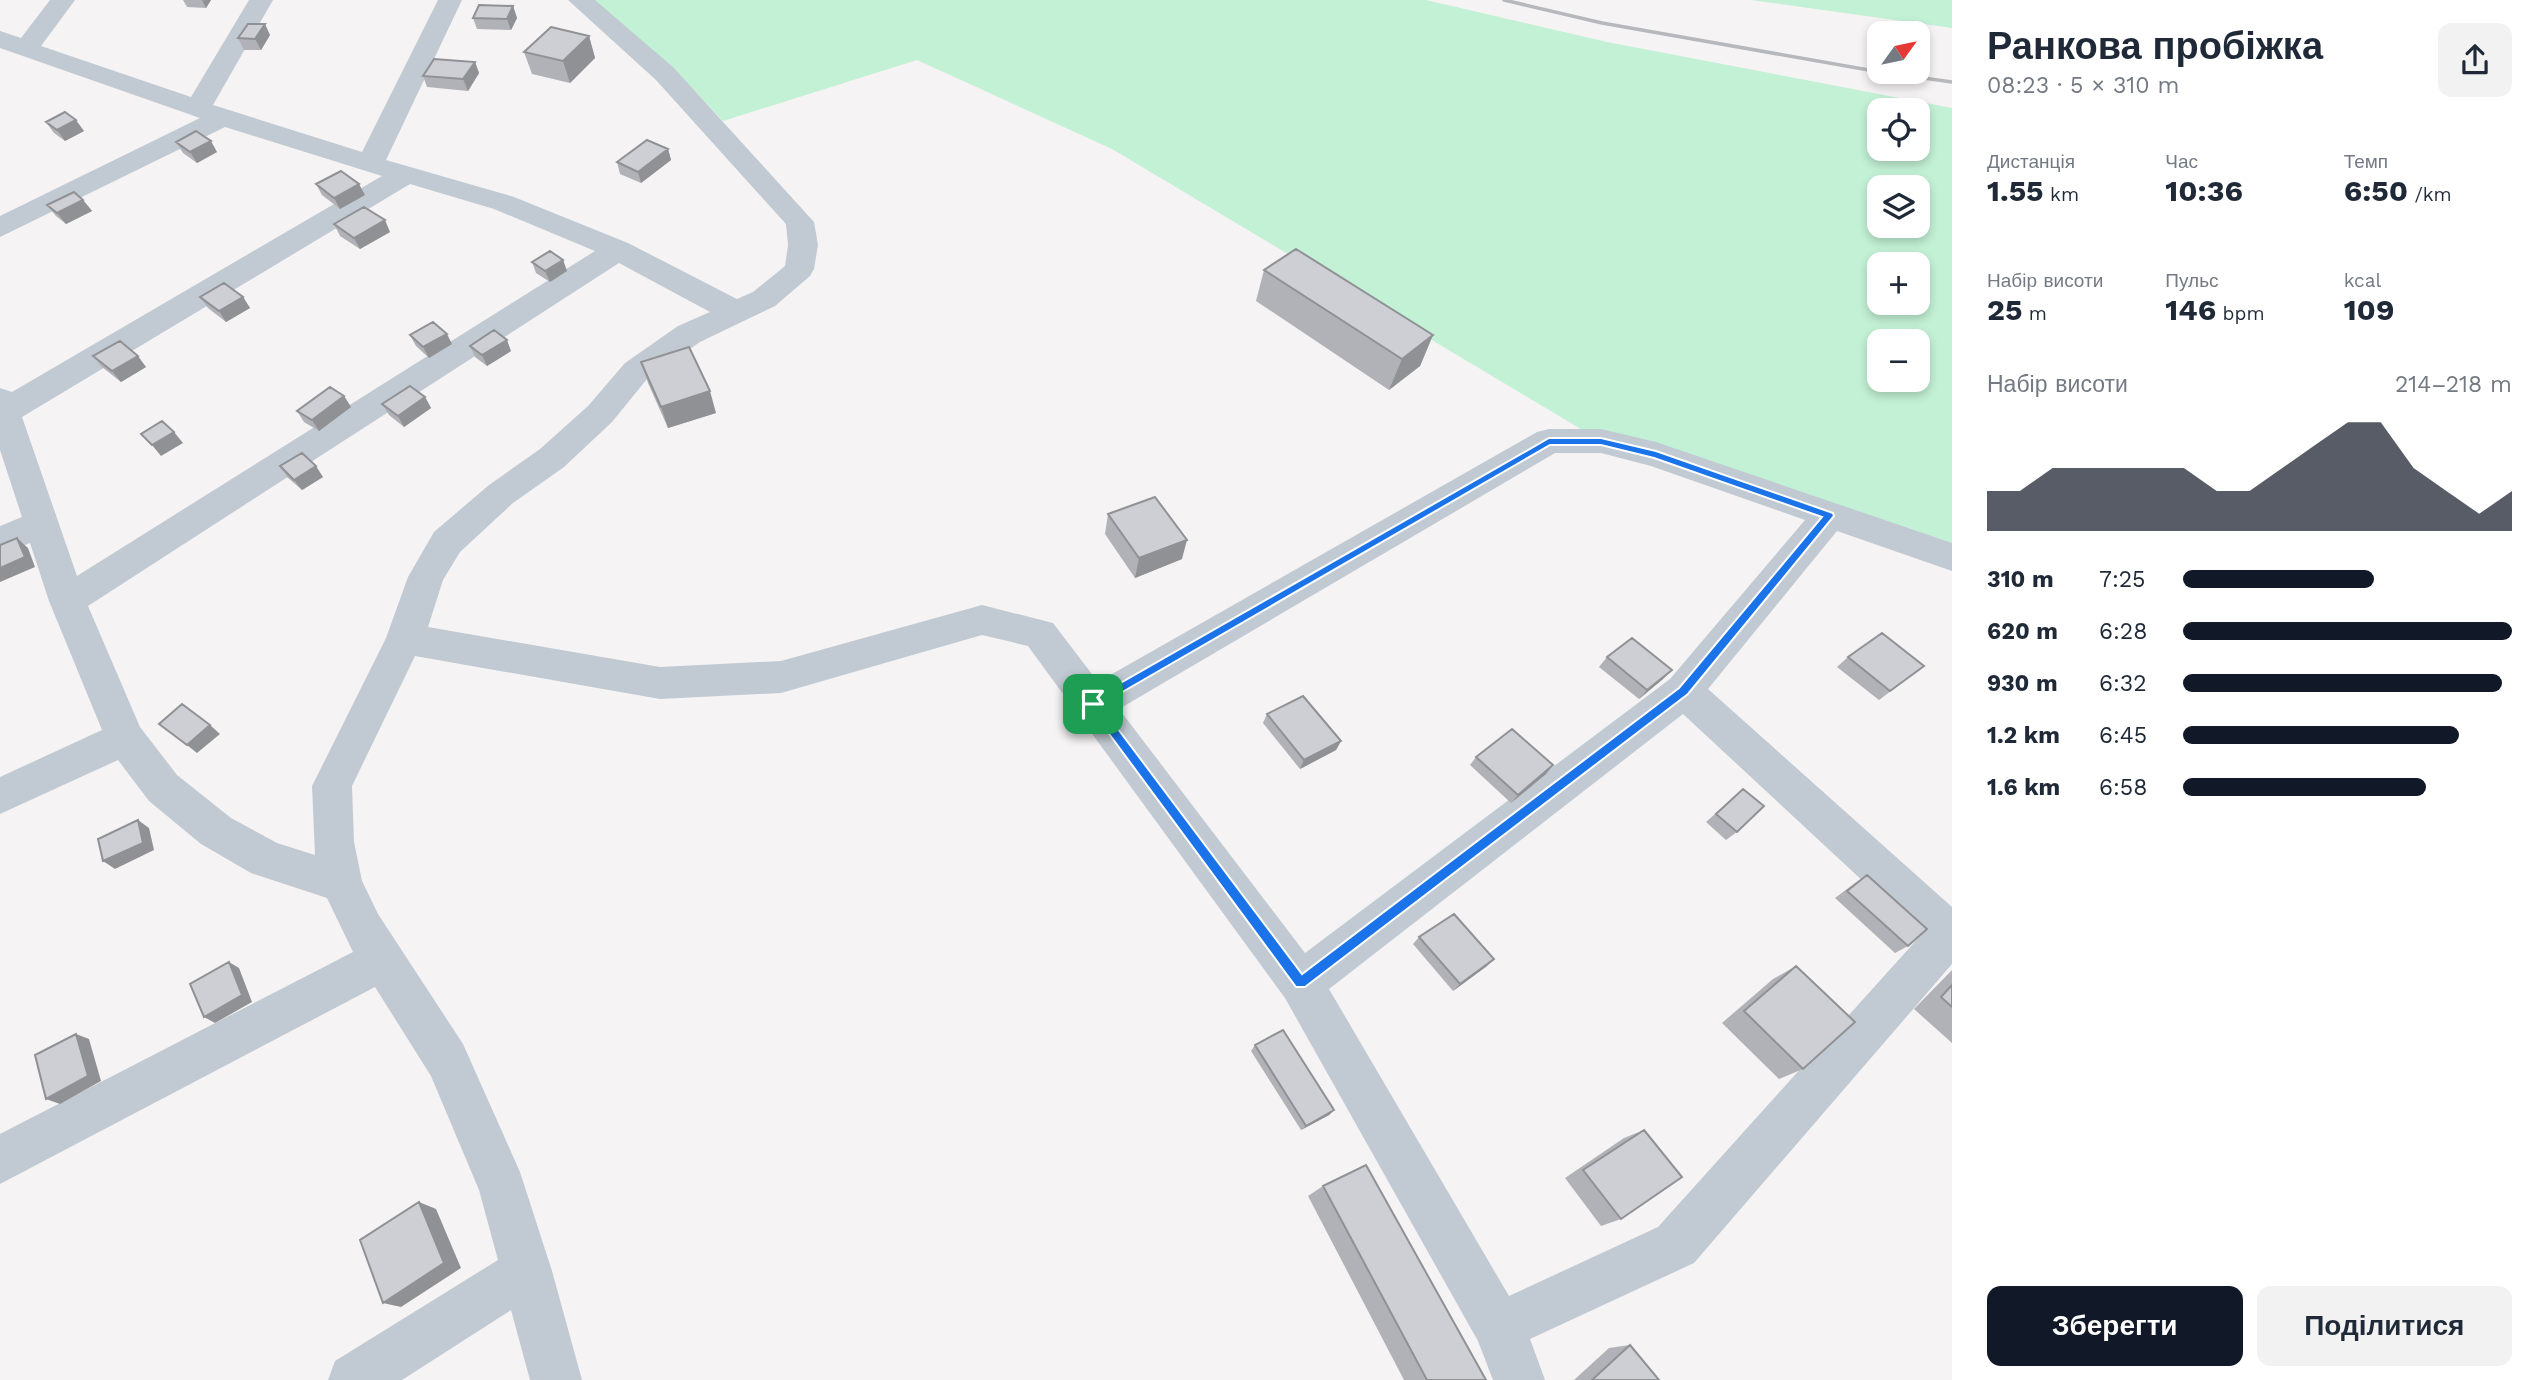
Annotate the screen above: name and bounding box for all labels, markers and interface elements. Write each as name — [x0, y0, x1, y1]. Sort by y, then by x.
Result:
north arrow — [1867, 21, 1930, 84]
map controls — [1867, 21, 1930, 392]
button: share — [2438, 23, 2512, 97]
text: Ранкова пробіжка — [1987, 24, 2323, 68]
text: 08:23 · 5 × 310 m — [1987, 72, 2179, 99]
button: locate — [1867, 98, 1930, 161]
text: Дистанція — [1987, 150, 2075, 173]
text: Час — [2165, 150, 2198, 173]
text: Темп — [2344, 150, 2388, 173]
text: 1.55 — [1987, 173, 2044, 208]
text: 10:36 — [2165, 173, 2243, 208]
text: 6:50 — [2344, 173, 2408, 208]
button: layers — [1867, 175, 1930, 238]
text: km — [2044, 183, 2079, 206]
text: /km — [2408, 183, 2452, 206]
button: + — [1867, 252, 1930, 315]
text: Набір висоти — [1987, 269, 2103, 292]
text: Пульс — [2165, 269, 2219, 292]
text: kcal — [2344, 269, 2381, 292]
text: 25 — [1987, 292, 2022, 327]
text: 146 — [2165, 292, 2216, 327]
text: 109 — [2344, 292, 2394, 327]
text: m — [2022, 302, 2047, 325]
text: bpm — [2216, 302, 2265, 325]
button: − — [1867, 329, 1930, 392]
text: Набір висоти — [1987, 371, 2128, 398]
text: 214–218 m — [2395, 371, 2512, 398]
text: 310 m — [1987, 566, 2054, 593]
text: 7:25 — [2099, 566, 2146, 593]
text: 620 m — [1987, 618, 2058, 645]
text: 6:28 — [2099, 618, 2147, 645]
text: 930 m — [1987, 670, 2058, 697]
text: 6:32 — [2099, 670, 2147, 697]
pin — [1063, 674, 1123, 734]
icon: arrive — [1074, 685, 1112, 723]
text: 1.2 km — [1987, 722, 2060, 749]
text: 6:45 — [2099, 722, 2147, 749]
text: 1.6 km — [1987, 774, 2060, 801]
text: 6:58 — [2099, 774, 2147, 801]
button: Зберегти — [1987, 1286, 2243, 1366]
button: Поділитися — [2257, 1286, 2512, 1366]

